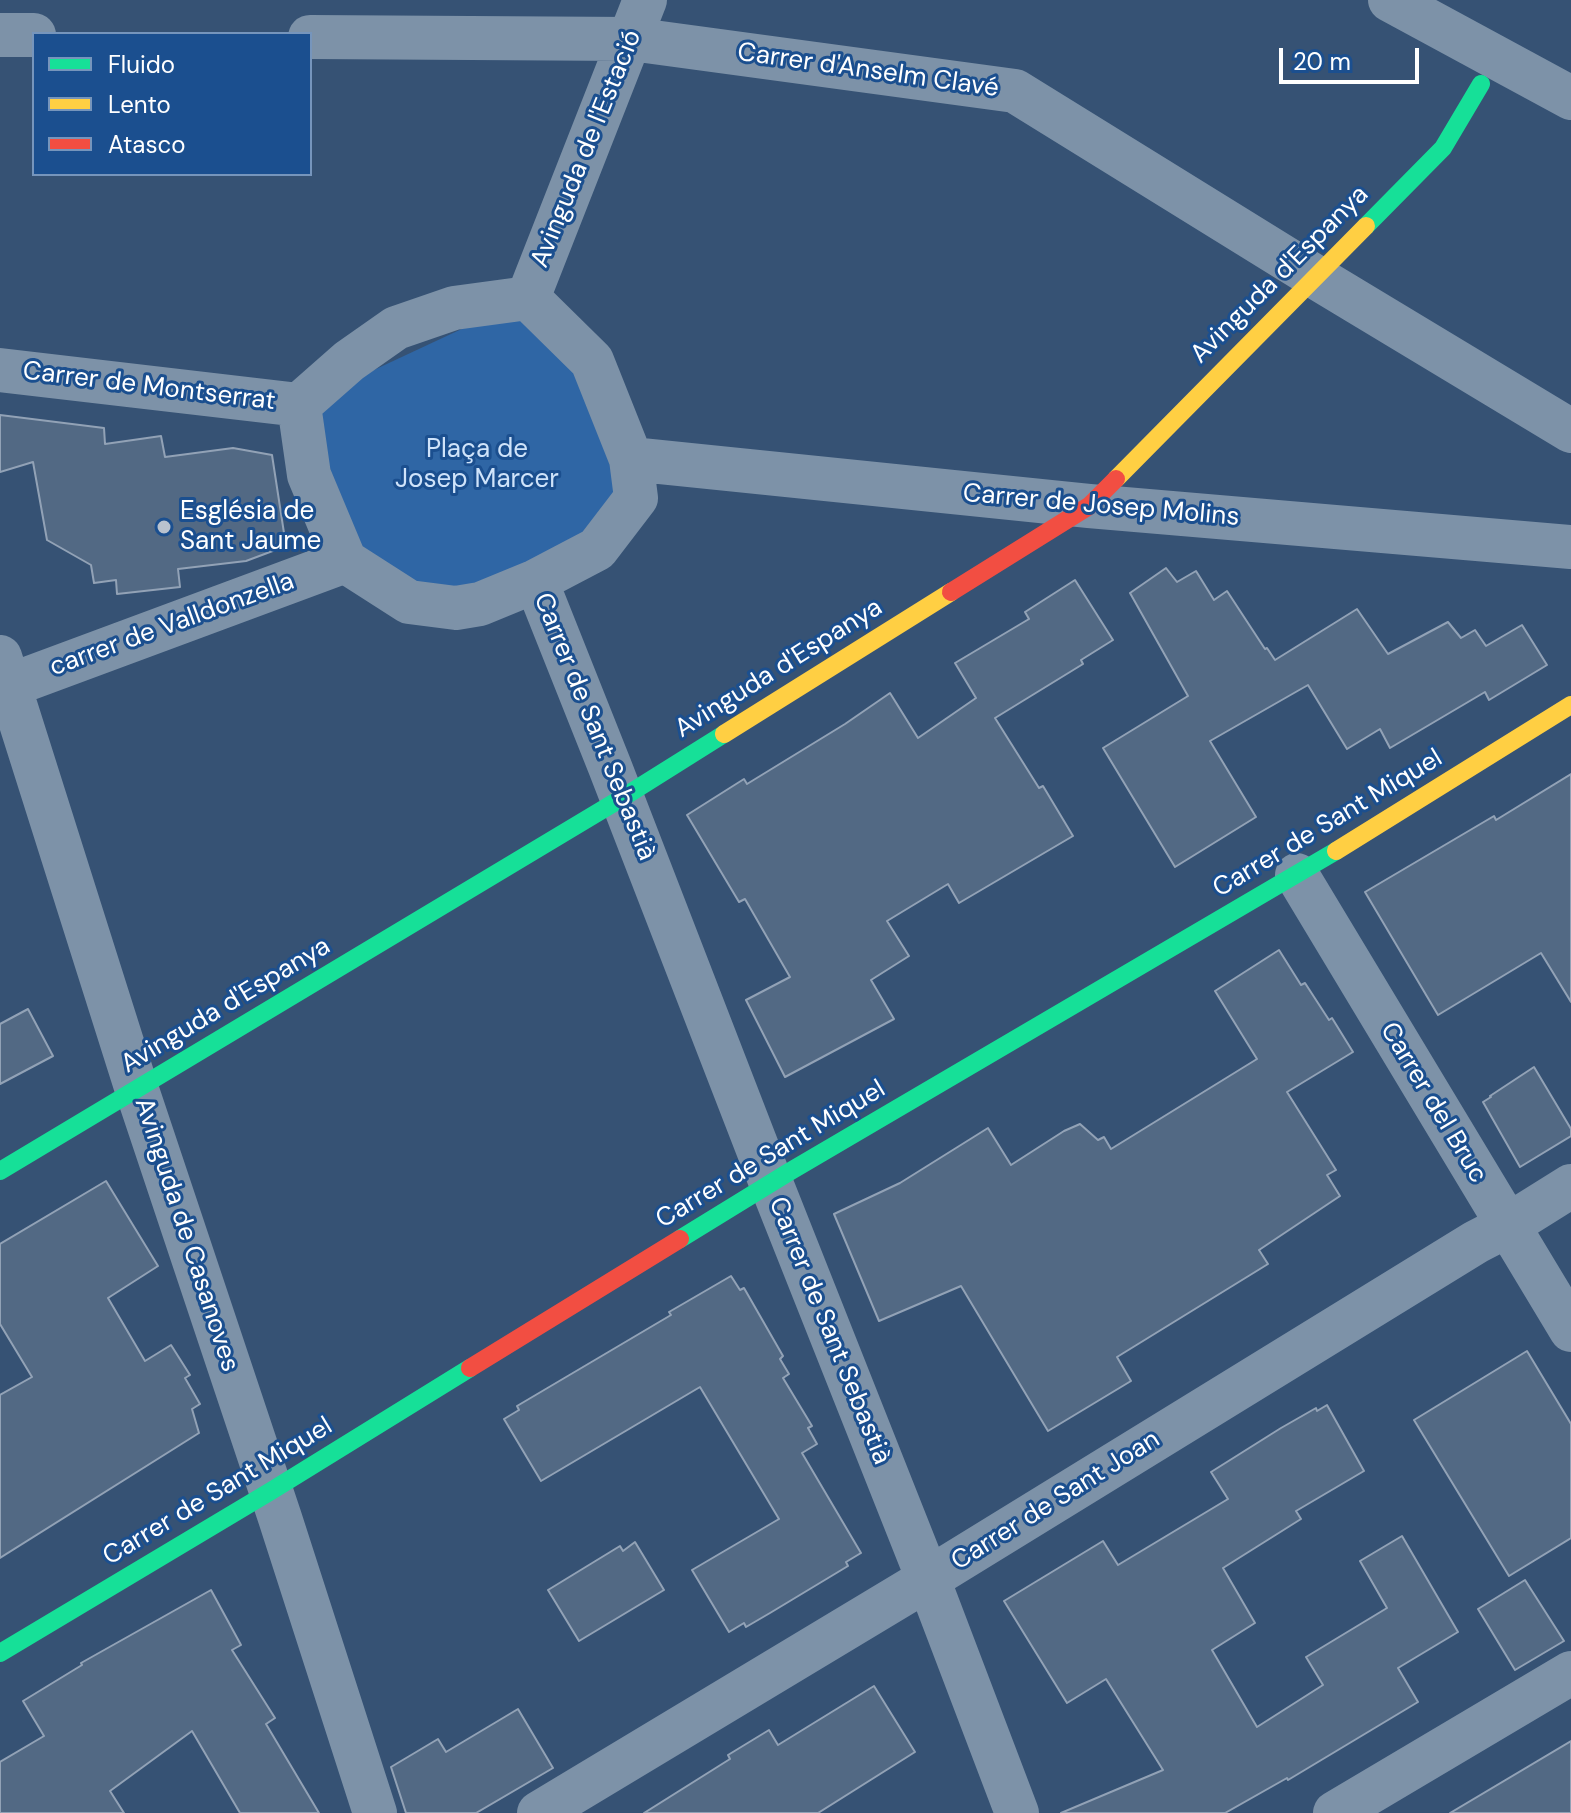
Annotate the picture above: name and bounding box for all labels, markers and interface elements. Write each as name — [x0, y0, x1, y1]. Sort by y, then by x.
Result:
street label: Avinguda de l'Estació — [525, 26, 649, 272]
legend — [32, 32, 312, 176]
scale bar — [1283, 32, 1423, 82]
street label: Carrer d'Anselm Clavé — [735, 37, 1001, 105]
text: 20 m — [1293, 46, 1351, 77]
text: Fluido — [108, 49, 175, 80]
text: Lento — [108, 89, 171, 120]
text: Atasco — [108, 129, 185, 160]
street label: Avinguda d'Espanya — [1185, 180, 1375, 370]
street label: Carrer de Montserrat — [21, 356, 277, 418]
park label: Plaça de Josep Marcer — [395, 434, 559, 496]
street label: Carrer de Josep Molins — [961, 478, 1241, 534]
place label: Església de Sant Jaume — [180, 496, 321, 558]
marker: Església de Sant Jaume — [155, 518, 173, 536]
street label: carrer de Valldonzella — [46, 566, 298, 684]
street label: Carrer de Sant Sebastià — [526, 589, 662, 865]
street label: Avinguda d'Espanya — [670, 593, 888, 745]
street label: Carrer de Sant Miquel — [1208, 743, 1448, 905]
street label: Avinguda d'Espanya — [116, 931, 336, 1081]
street label: Carrer del Bruc — [1373, 1017, 1493, 1189]
street label: Carrer de Sant Miquel — [651, 1074, 891, 1236]
street label: Avinguda de Casanoves — [127, 1094, 245, 1376]
street label: Carrer de Sant Sebastià — [761, 1193, 897, 1469]
street label: Carrer de Sant Miquel — [98, 1411, 338, 1573]
street label: Carrer de Sant Joan — [946, 1424, 1166, 1578]

